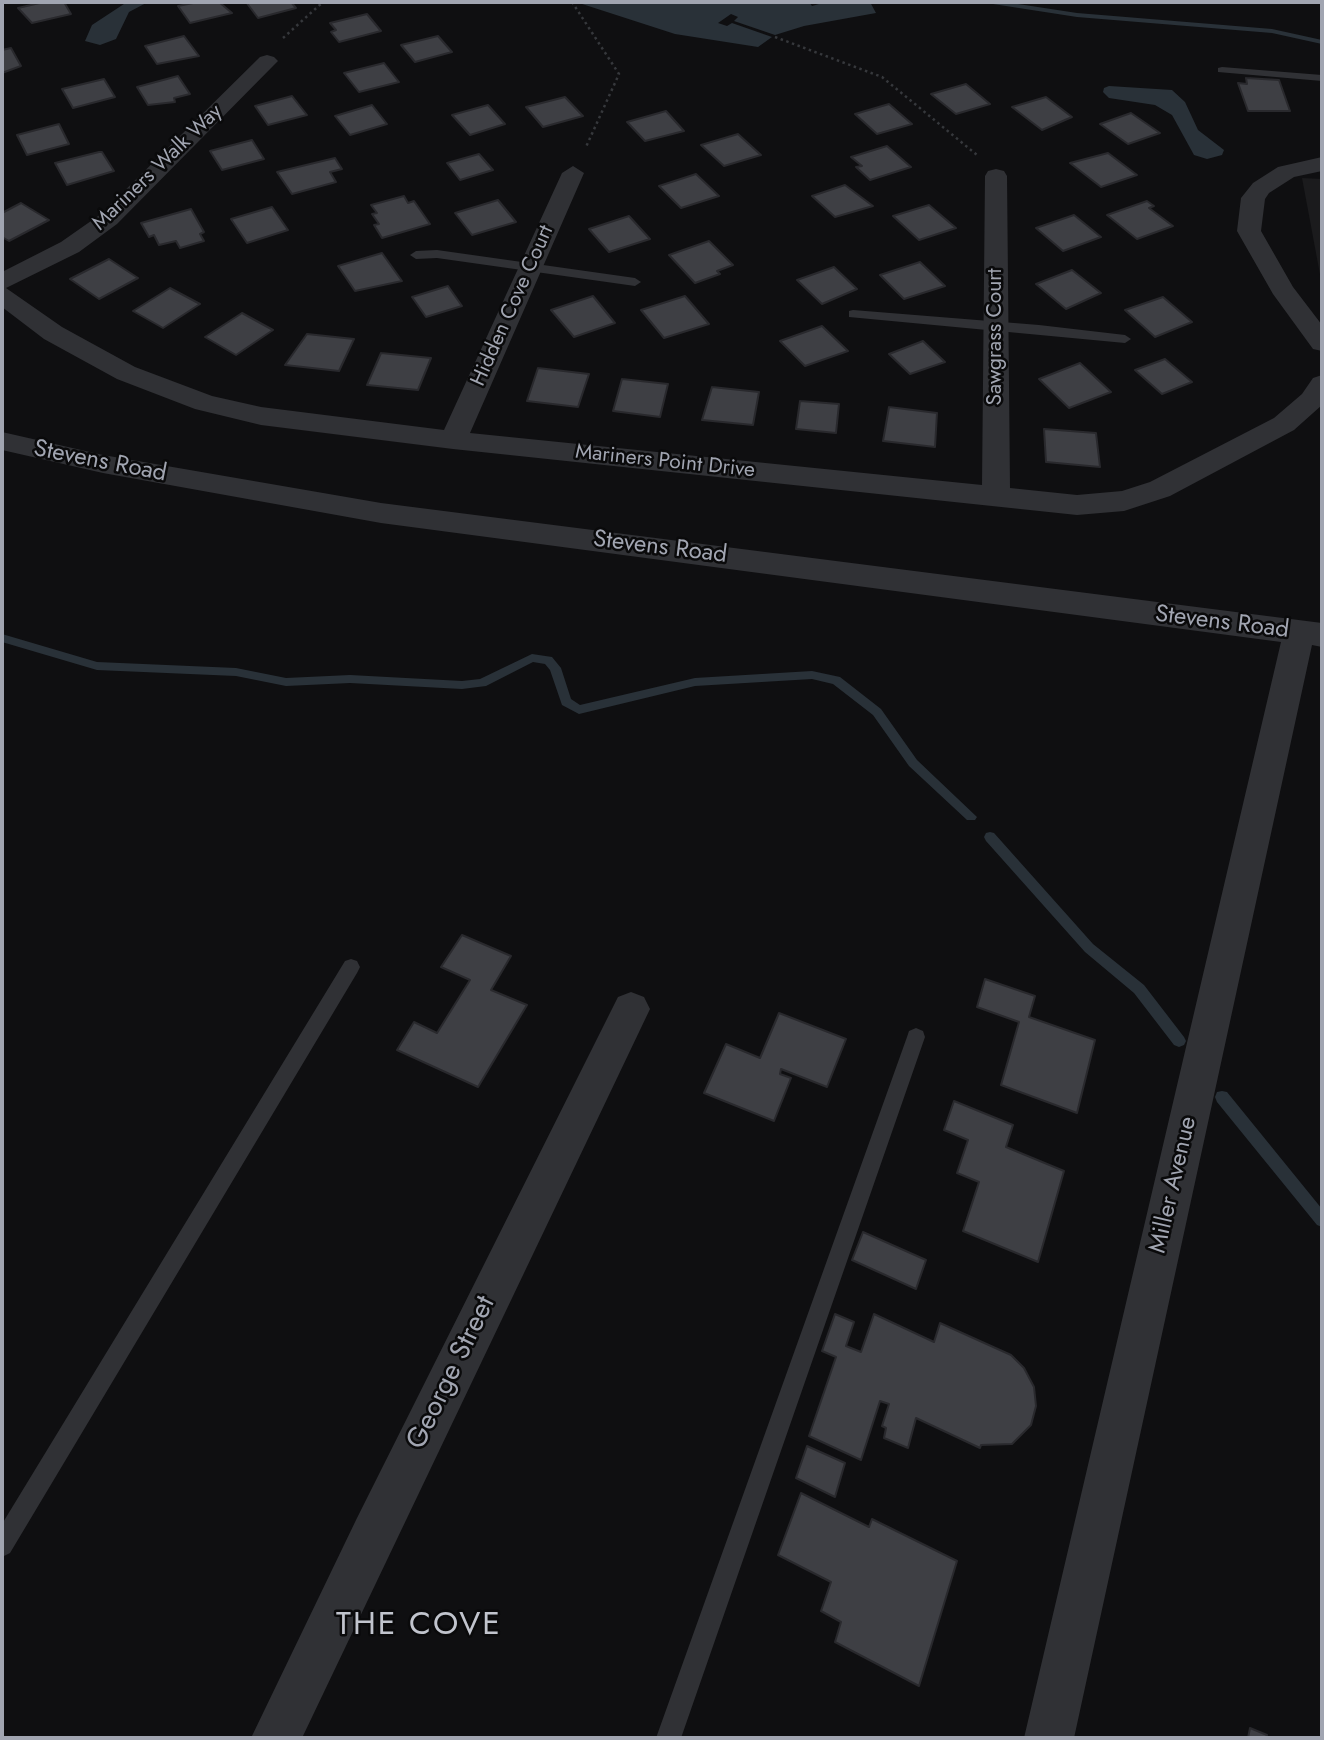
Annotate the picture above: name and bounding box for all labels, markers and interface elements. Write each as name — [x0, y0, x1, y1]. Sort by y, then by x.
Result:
street label: Mariners Walk Way — [88, 100, 228, 236]
street label: Hidden Cove Court — [466, 222, 560, 390]
street label: Sawgrass Court — [983, 268, 1009, 406]
street label: Stevens Road — [31, 435, 169, 489]
street label: Mariners Point Drive — [574, 440, 756, 484]
street label: Stevens Road — [591, 525, 729, 571]
street label: Stevens Road — [1153, 600, 1291, 646]
street label: Miller Avenue — [1144, 1114, 1204, 1256]
street label: George Street — [400, 1291, 504, 1455]
district label: THE COVE — [337, 1607, 501, 1645]

